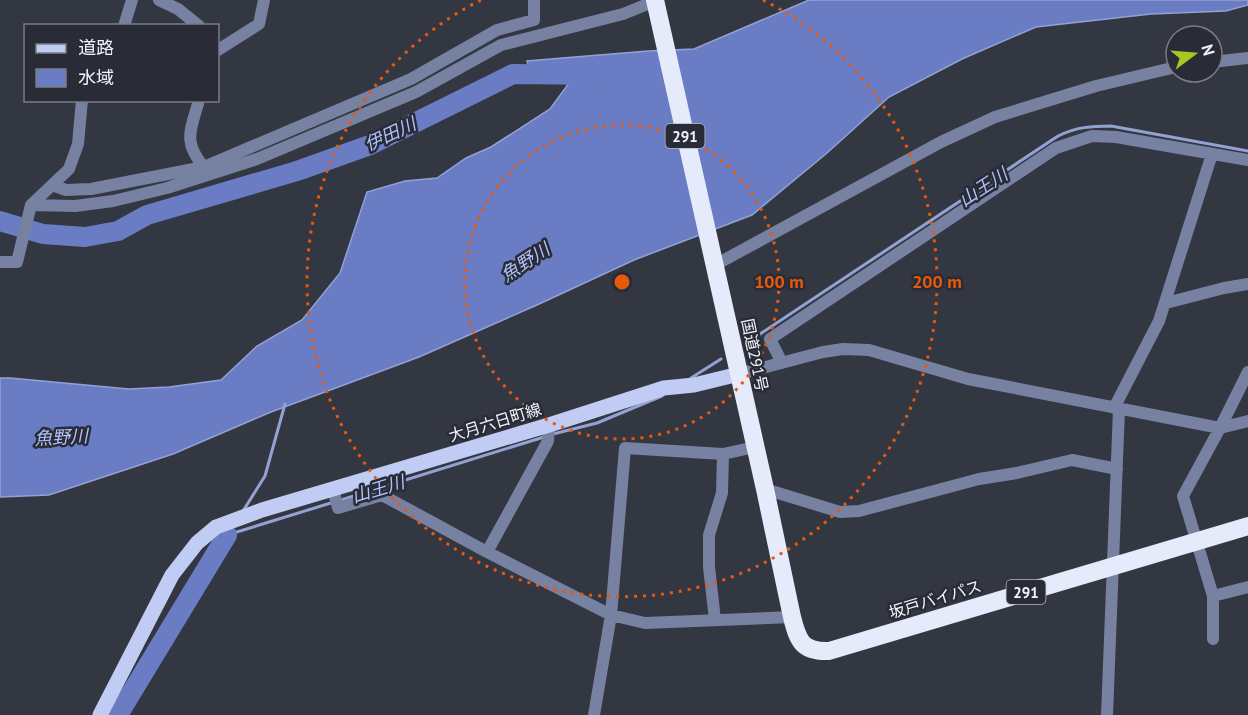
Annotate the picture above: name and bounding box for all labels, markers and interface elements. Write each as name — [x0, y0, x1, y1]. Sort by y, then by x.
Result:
legend — [24, 24, 219, 102]
north arrow — [1164, 24, 1224, 84]
text: 道路 — [78, 36, 114, 59]
text: N — [1197, 42, 1219, 58]
text: 水域 — [78, 66, 114, 89]
water label: 伊田川 — [361, 111, 421, 156]
road number: 291 — [666, 124, 704, 148]
water label: 山王川 — [954, 162, 1014, 211]
water label: 魚野川 — [496, 237, 556, 286]
text: 100 m — [754, 270, 804, 293]
text: 200 m — [912, 270, 962, 293]
centre of rings — [612, 272, 632, 292]
street label: 国道291号 — [738, 317, 772, 393]
street label: 大月六日町線 — [446, 398, 544, 446]
water label: 魚野川 — [33, 424, 91, 450]
water label: 山王川 — [349, 470, 409, 508]
street label: 坂戸バイパス — [886, 575, 984, 623]
road number: 291 — [1006, 580, 1046, 604]

